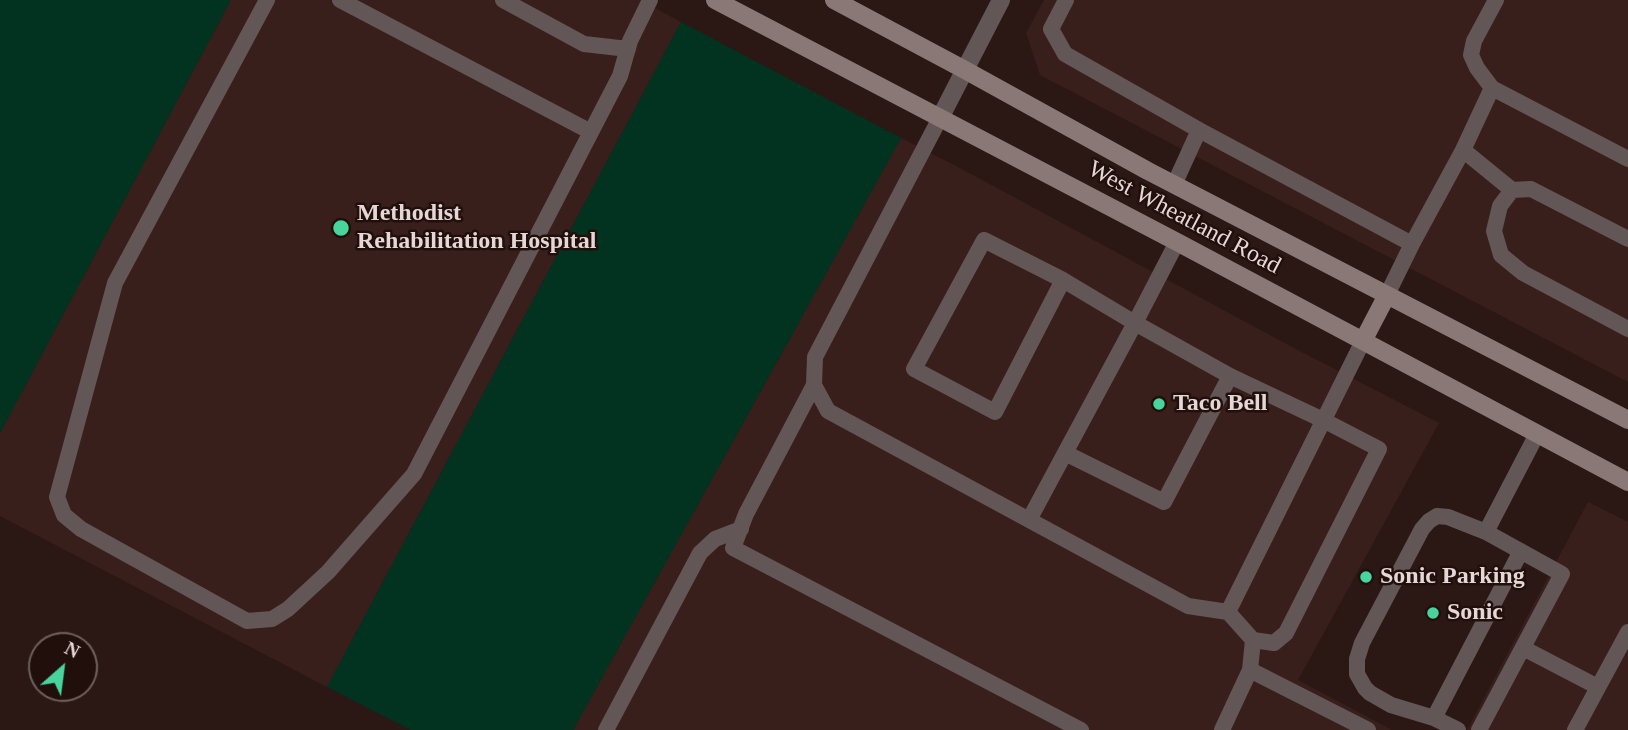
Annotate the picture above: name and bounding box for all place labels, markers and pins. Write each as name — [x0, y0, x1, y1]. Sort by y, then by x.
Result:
place label: Methodist Rehabilitation Hospital — [357, 200, 596, 256]
marker: Methodist Rehabilitation Hospital — [331, 218, 351, 238]
place label: Taco Bell — [1173, 390, 1267, 418]
marker: Taco Bell — [1151, 396, 1167, 412]
place label: Sonic Parking — [1380, 563, 1525, 591]
marker: Sonic Parking — [1358, 569, 1374, 585]
place label: Sonic — [1447, 599, 1503, 627]
marker: Sonic — [1425, 605, 1441, 621]

